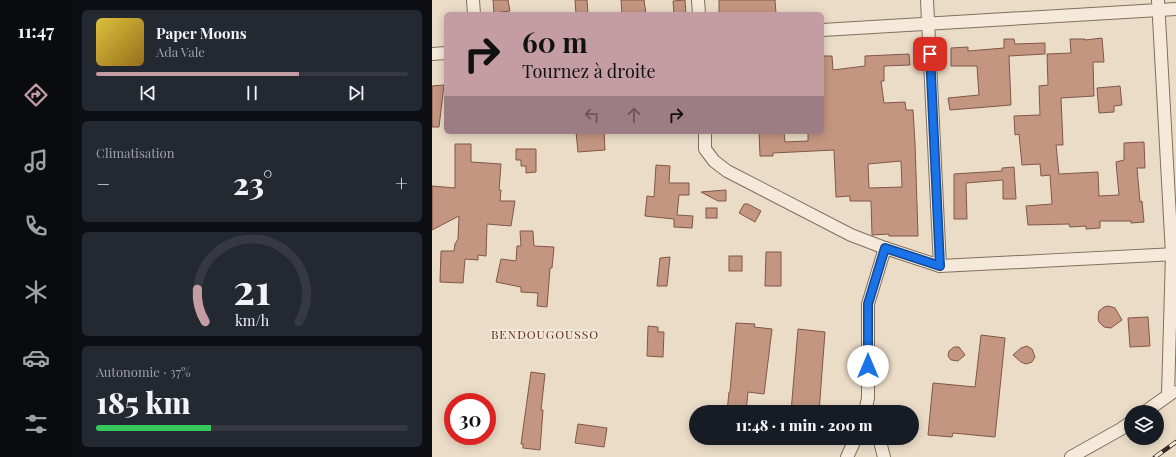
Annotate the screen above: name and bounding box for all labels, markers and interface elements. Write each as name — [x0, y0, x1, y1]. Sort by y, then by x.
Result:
text: 11:47 — [18, 19, 54, 43]
text: Paper Moons — [156, 23, 247, 43]
text: 60 m — [522, 23, 588, 60]
icon: right — [456, 28, 508, 80]
pin — [913, 37, 947, 71]
text: Ada Vale — [156, 43, 205, 60]
icon: arrive — [919, 43, 941, 65]
text: Tournez à droite — [522, 59, 656, 83]
icon: directions — [22, 81, 50, 109]
icon: previous — [137, 82, 159, 104]
icon: pause — [241, 82, 263, 104]
icon: next — [345, 82, 367, 104]
icon: left — [581, 104, 603, 126]
icon: ahead — [623, 104, 645, 126]
icon: right — [665, 104, 687, 126]
text: Climatisation — [96, 144, 174, 161]
icon: music — [22, 147, 50, 175]
text: 23° — [233, 163, 272, 203]
text: − — [96, 168, 110, 198]
text: + — [395, 168, 408, 198]
icon: phone — [22, 212, 50, 240]
text: 21 — [233, 260, 271, 315]
icon: climate — [22, 278, 50, 306]
text: km/h — [235, 311, 270, 330]
district label: BENDOUGOUSSO — [491, 326, 599, 342]
icon: car — [22, 344, 50, 372]
position arrow — [847, 345, 889, 387]
text: Autonomie · 37% — [96, 363, 191, 380]
text: 185 km — [96, 382, 190, 422]
speed limit sign: 30 — [444, 393, 496, 445]
map controls — [1124, 405, 1164, 445]
button: layers — [1124, 405, 1164, 445]
icon: filters — [22, 410, 50, 438]
text: 11:48 · 1 min · 200 m — [736, 415, 872, 435]

